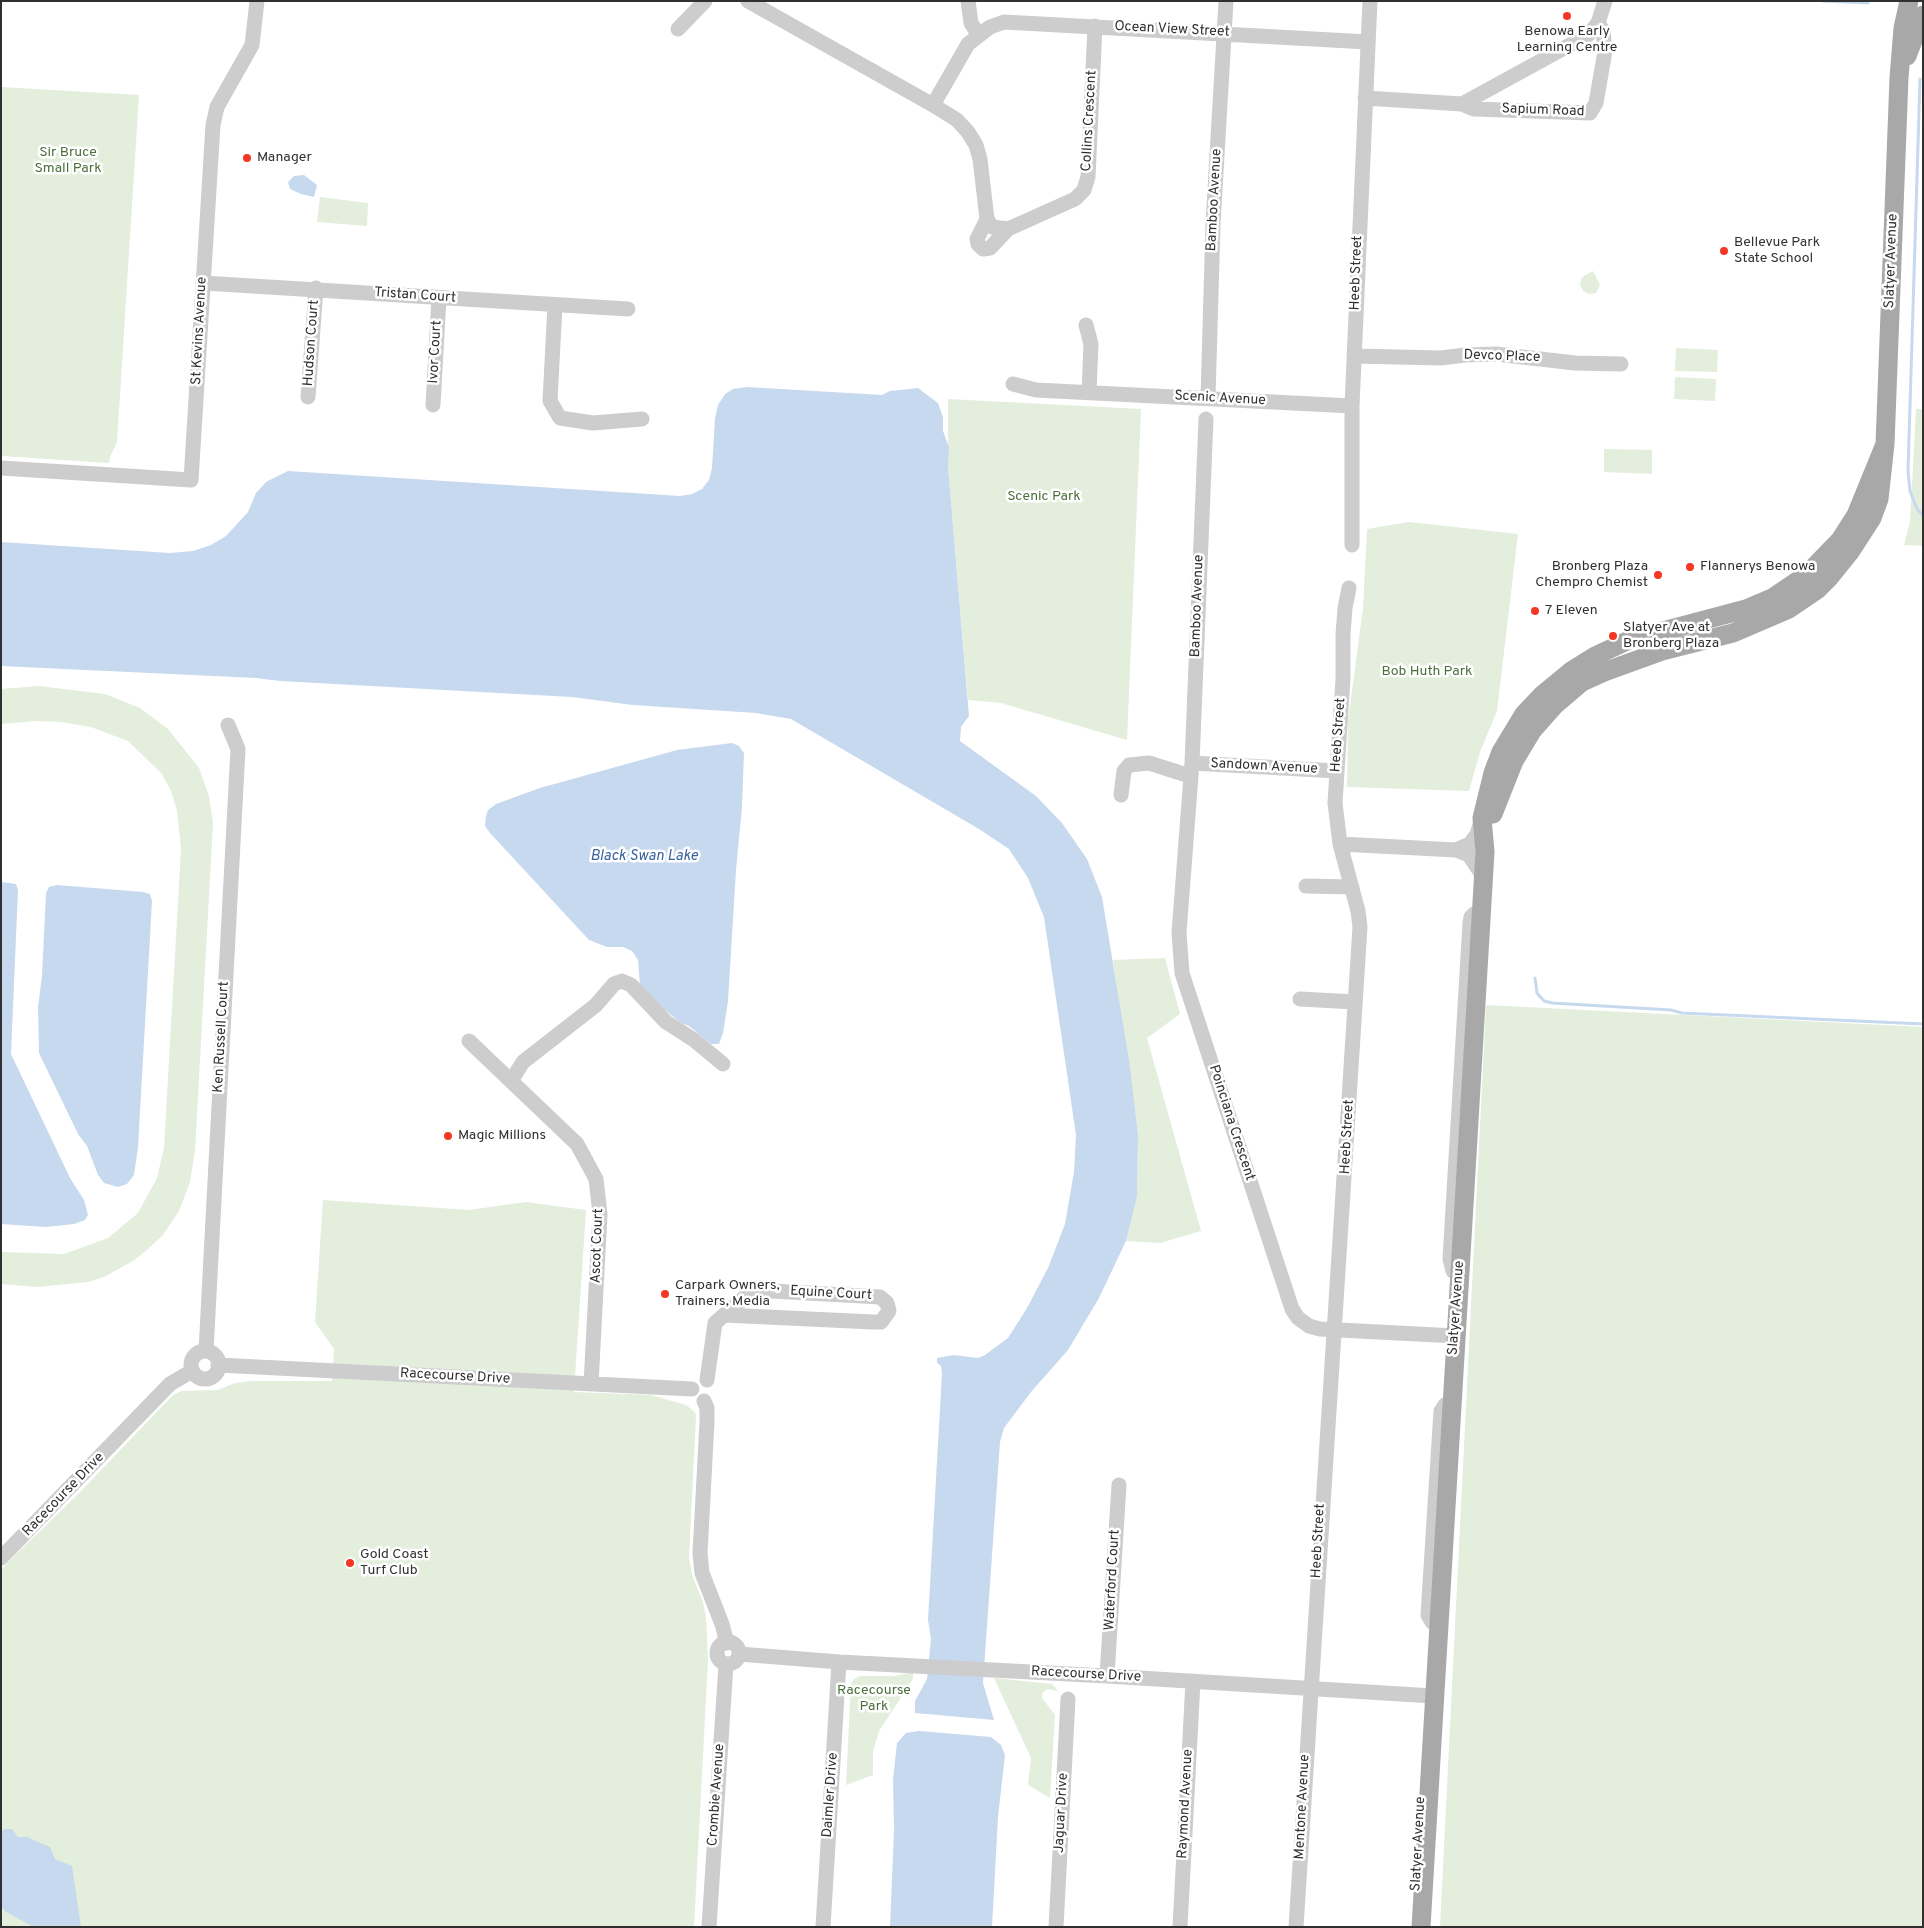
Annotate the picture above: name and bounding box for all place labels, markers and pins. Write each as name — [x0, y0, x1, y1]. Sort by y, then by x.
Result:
marker: Benowa Early Learning Centre — [1561, 10, 1573, 22]
place label: Benowa Early Learning Centre — [1517, 24, 1617, 56]
place label: Manager — [257, 150, 312, 166]
marker: Manager — [241, 152, 253, 164]
place label: Bellevue Park State School — [1734, 235, 1820, 268]
marker: Bellevue Park State School — [1718, 245, 1730, 257]
place label: Bronberg Plaza Chempro Chemist — [1535, 559, 1648, 592]
place label: Flannerys Benowa — [1700, 559, 1815, 575]
marker: Flannerys Benowa — [1684, 561, 1696, 573]
marker: Bronberg Plaza Chempro Chemist — [1652, 569, 1664, 581]
place label: 7 Eleven — [1545, 603, 1598, 619]
marker: 7 Eleven — [1529, 605, 1541, 617]
place label: Slatyer Ave at Bronberg Plaza — [1623, 620, 1719, 652]
marker: Slatyer Ave at Bronberg Plaza — [1607, 630, 1619, 642]
place label: Magic Millions — [458, 1128, 546, 1144]
marker: Magic Millions — [442, 1130, 454, 1142]
place label: Carpark Owners, Trainers, Media — [675, 1278, 780, 1310]
marker: Carpark Owners, Trainers, Media — [659, 1288, 671, 1300]
place label: Gold Coast Turf Club — [360, 1547, 428, 1580]
marker: Gold Coast Turf Club — [344, 1557, 356, 1569]

